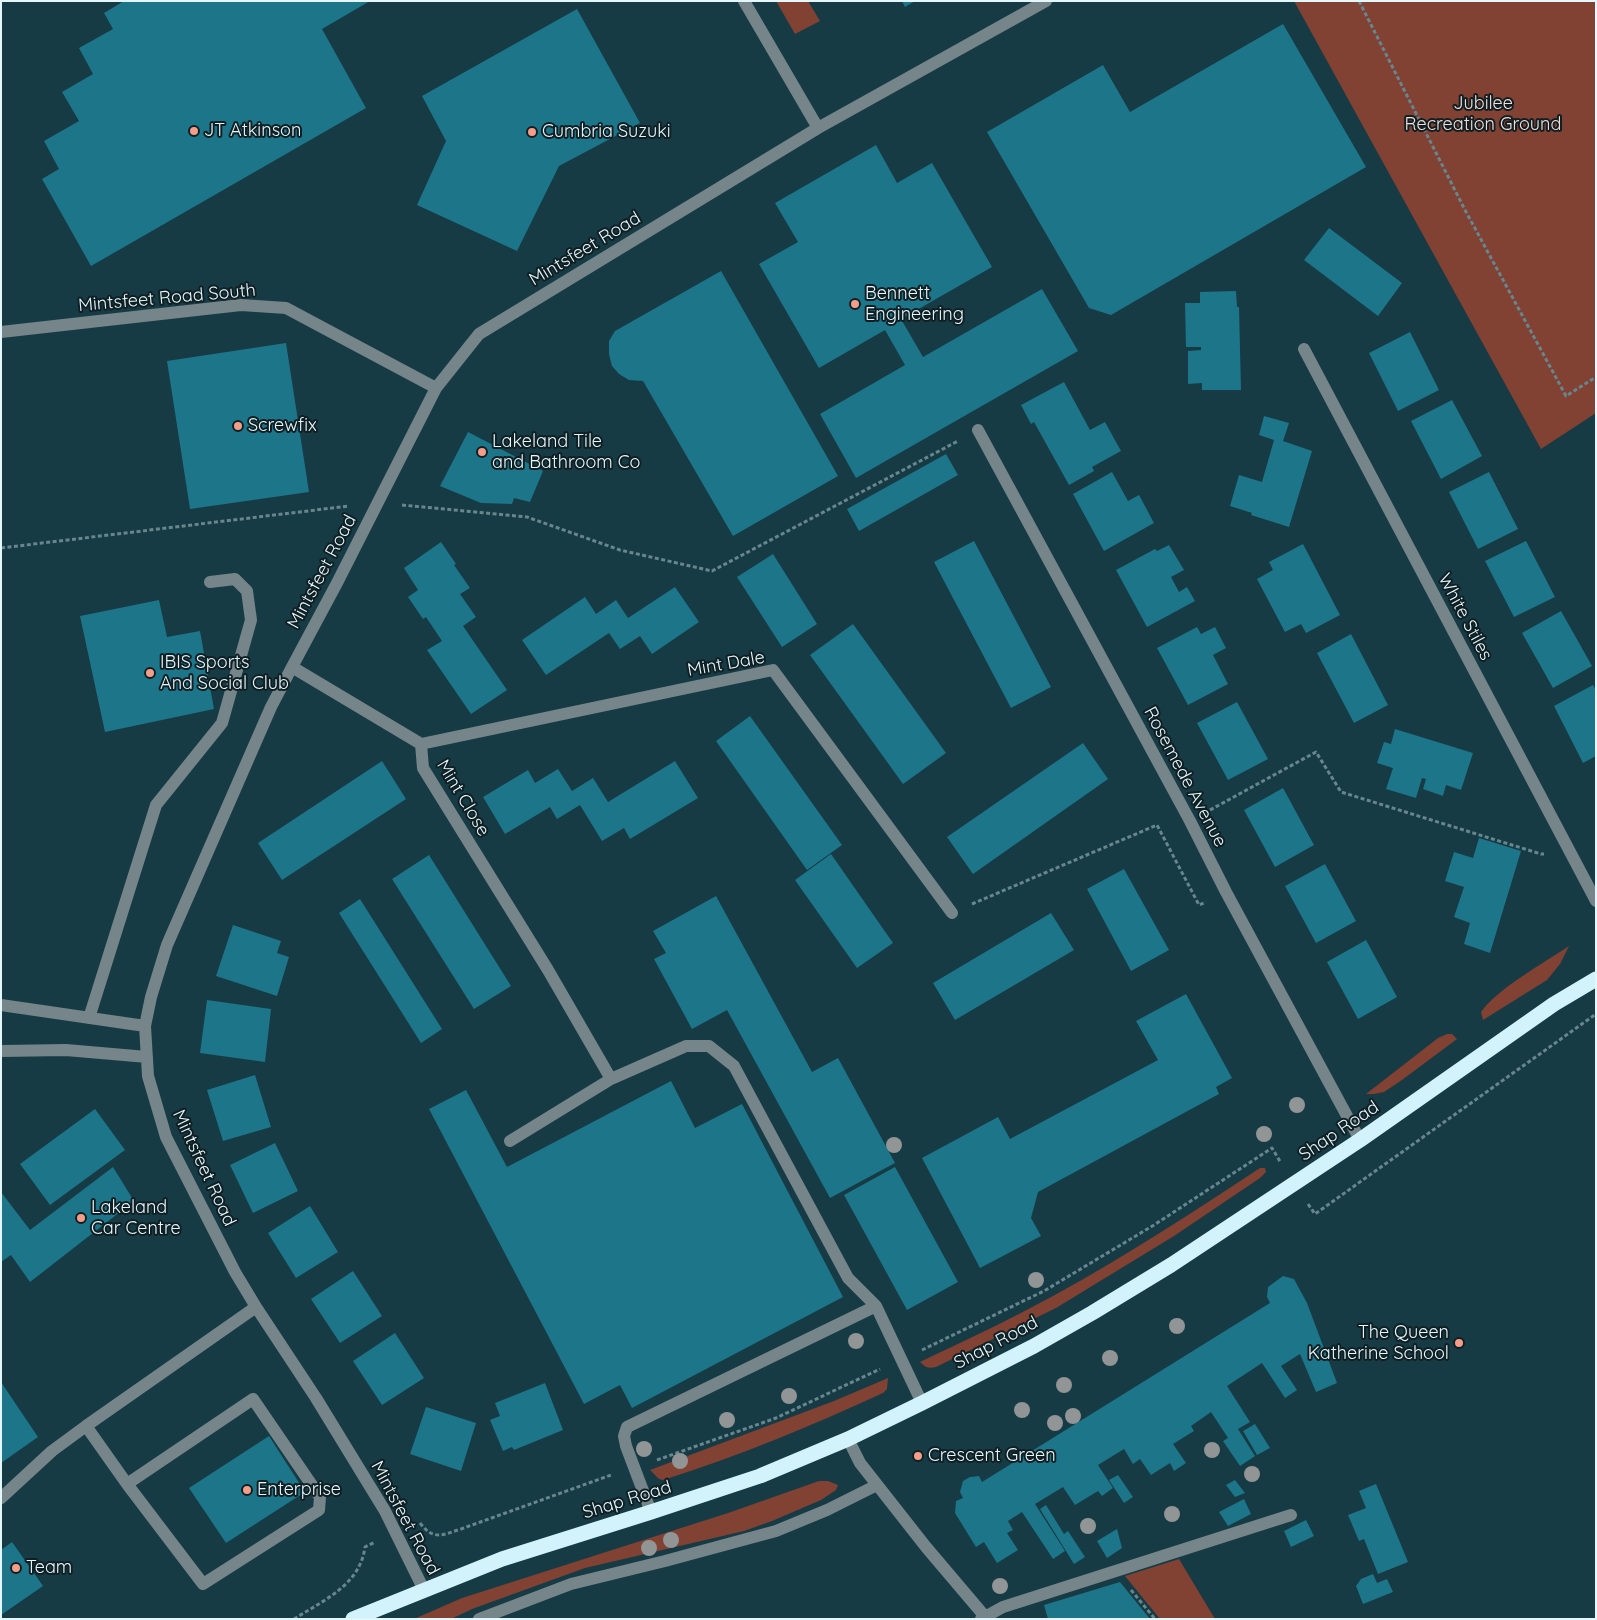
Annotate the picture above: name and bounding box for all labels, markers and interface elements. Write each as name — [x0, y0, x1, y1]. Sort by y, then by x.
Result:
park label: Jubilee Recreation Ground — [1405, 93, 1561, 136]
place label: JT Atkinson — [204, 120, 301, 142]
place label: Cumbria Suzuki — [542, 121, 671, 143]
marker: JT Atkinson — [188, 125, 200, 137]
marker: Cumbria Suzuki — [526, 126, 538, 138]
street label: Mintsfeet Road — [525, 207, 645, 291]
street label: Mintsfeet Road South — [77, 279, 257, 317]
place label: Bennett Engineering — [865, 283, 964, 326]
marker: Bennett Engineering — [849, 298, 861, 310]
place label: Screwfix — [248, 415, 317, 437]
marker: Screwfix — [232, 420, 244, 432]
place label: Lakeland Tile and Bathroom Co — [492, 431, 640, 474]
marker: Lakeland Tile and Bathroom Co — [476, 446, 488, 458]
street label: Mintsfeet Road — [283, 511, 361, 633]
street label: White Stiles — [1433, 570, 1497, 664]
street label: Mint Dale — [686, 647, 766, 681]
place label: IBIS Sports And Social Club — [160, 652, 289, 694]
marker: IBIS Sports And Social Club — [144, 667, 156, 679]
street label: Rosemede Avenue — [1139, 703, 1231, 851]
street label: Mint Close — [432, 756, 494, 840]
street label: Shap Road — [1295, 1096, 1383, 1166]
street label: Mintsfeet Road — [168, 1106, 240, 1230]
place label: Lakeland Car Centre — [91, 1197, 181, 1240]
marker: Lakeland Car Centre — [75, 1212, 87, 1224]
street label: Shap Road — [950, 1312, 1042, 1374]
place label: The Queen Katherine School — [1308, 1322, 1449, 1365]
marker: The Queen Katherine School — [1453, 1337, 1465, 1349]
place label: Crescent Green — [928, 1445, 1056, 1467]
marker: Crescent Green — [912, 1450, 924, 1462]
street label: Mintsfeet Road — [366, 1457, 444, 1579]
street label: Shap Road — [580, 1476, 674, 1524]
place label: Enterprise — [257, 1479, 341, 1501]
marker: Enterprise — [241, 1484, 253, 1496]
place label: Team — [26, 1557, 72, 1579]
marker: Team — [10, 1562, 22, 1574]

